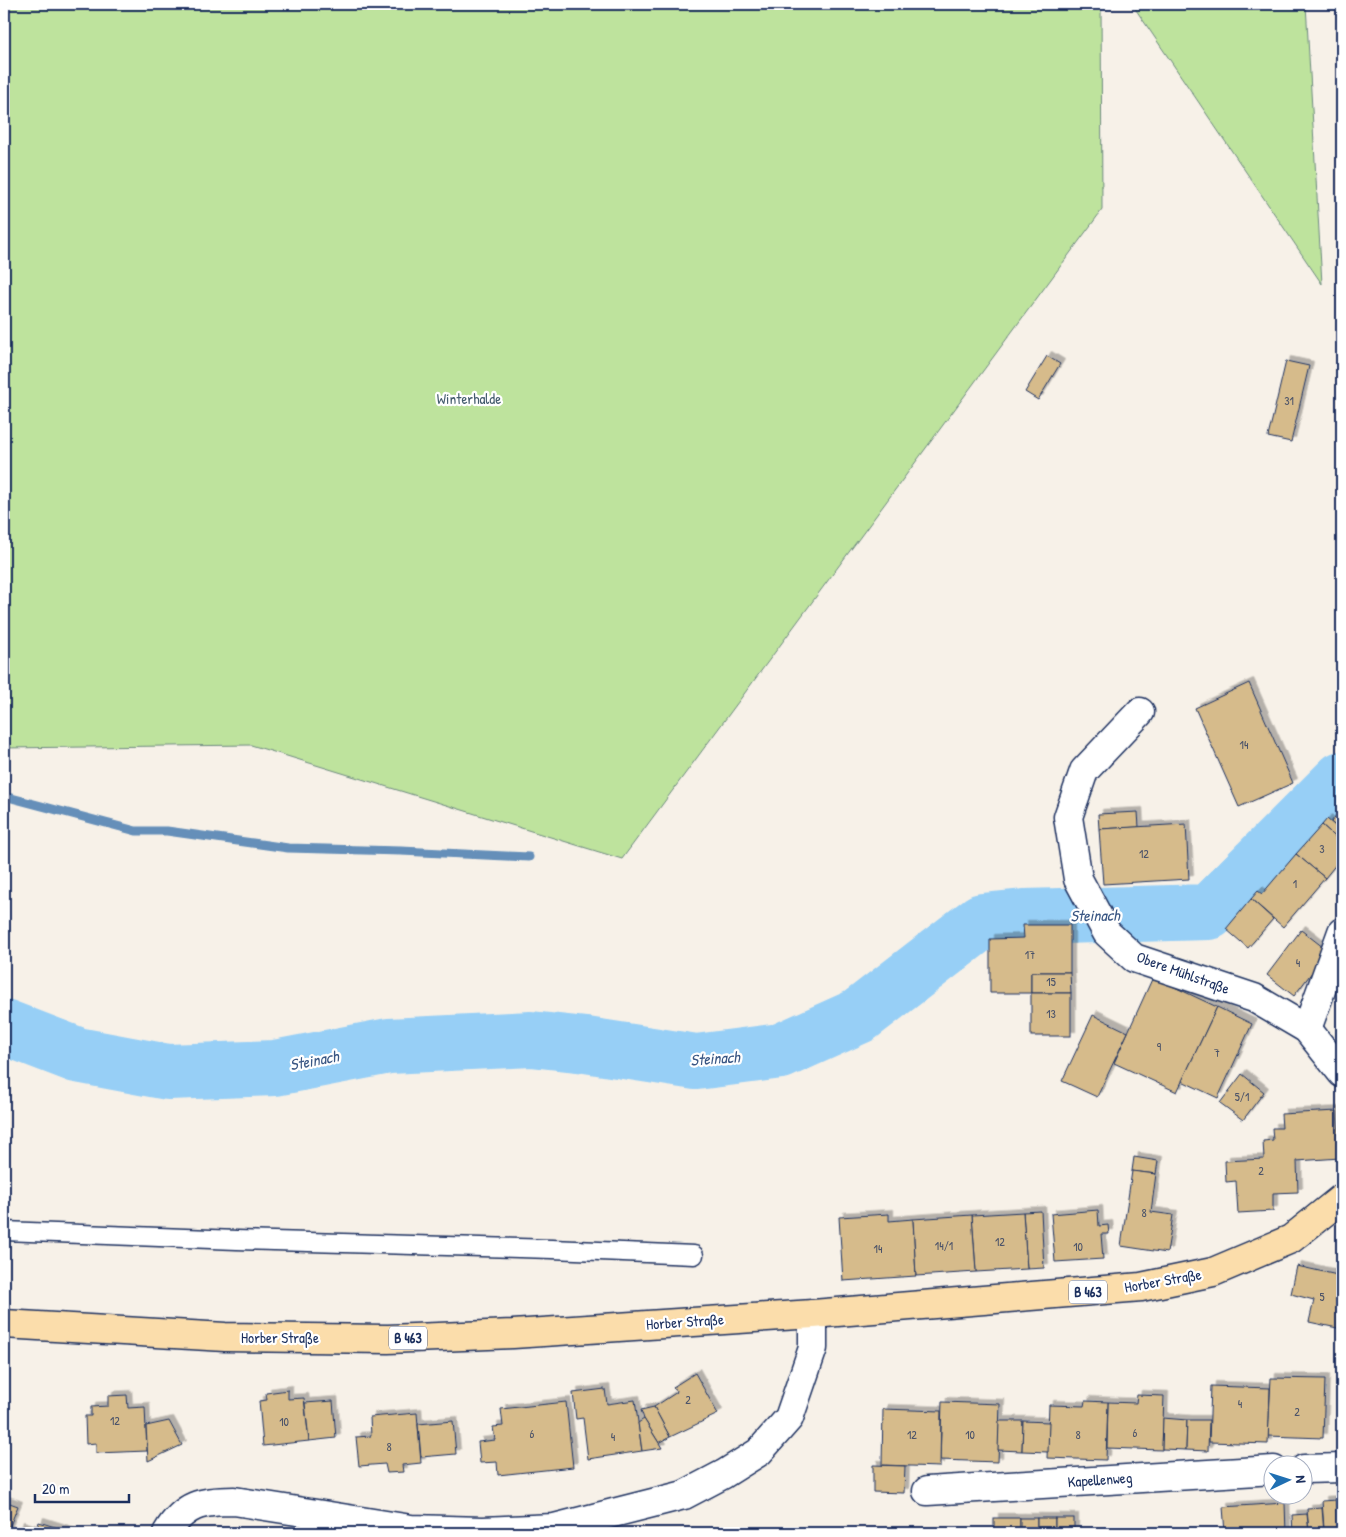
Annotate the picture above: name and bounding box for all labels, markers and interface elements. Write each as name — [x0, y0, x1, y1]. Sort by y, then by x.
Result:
park label: Winterhalde — [437, 388, 501, 409]
house number: 31 — [1284, 392, 1294, 409]
house number: 14 — [1240, 736, 1249, 753]
house number: 3 — [1319, 840, 1325, 857]
house number: 12 — [1139, 845, 1149, 862]
house number: 1 — [1293, 875, 1297, 892]
water label: Steinach — [1070, 904, 1121, 926]
house number: 17 — [1025, 946, 1035, 963]
street label: Obere Mühlstraße — [1134, 946, 1233, 999]
house number: 4 — [1296, 954, 1301, 971]
house number: 15 — [1046, 973, 1056, 990]
house number: 13 — [1046, 1005, 1056, 1022]
house number: 9 — [1157, 1038, 1162, 1055]
water label: Steinach — [288, 1044, 342, 1075]
house number: 7 — [1214, 1044, 1220, 1061]
water label: Steinach — [690, 1045, 742, 1071]
house number: 5/1 — [1235, 1088, 1249, 1105]
house number: 2 — [1258, 1162, 1264, 1179]
house number: 8 — [1141, 1204, 1147, 1221]
house number: 12 — [995, 1233, 1005, 1250]
house number: 14/1 — [935, 1237, 953, 1254]
house number: 10 — [1073, 1238, 1083, 1255]
house number: 14 — [874, 1240, 883, 1257]
street label: Horber Straße — [1123, 1263, 1203, 1298]
road number: B 463 — [1069, 1280, 1107, 1304]
house number: 5 — [1319, 1288, 1325, 1305]
street label: Horber Straße — [645, 1308, 725, 1335]
road number: B 463 — [389, 1326, 427, 1350]
street label: Horber Straße — [241, 1327, 319, 1348]
house number: 2 — [685, 1391, 691, 1408]
house number: 4 — [1238, 1395, 1243, 1412]
house number: 2 — [1294, 1403, 1300, 1420]
house number: 12 — [110, 1412, 120, 1429]
house number: 10 — [279, 1413, 289, 1430]
house number: 6 — [1133, 1424, 1138, 1441]
house number: 6 — [530, 1425, 535, 1442]
house number: 12 — [907, 1426, 917, 1443]
house number: 10 — [965, 1426, 975, 1443]
house number: 8 — [1075, 1426, 1081, 1443]
house number: 4 — [611, 1428, 616, 1445]
house number: 8 — [386, 1438, 392, 1455]
north arrow — [1264, 1454, 1314, 1504]
street label: Kapellenweg — [1067, 1467, 1133, 1492]
scale bar — [35, 1472, 129, 1504]
text: N — [1292, 1475, 1311, 1484]
text: 20 m — [42, 1478, 69, 1499]

